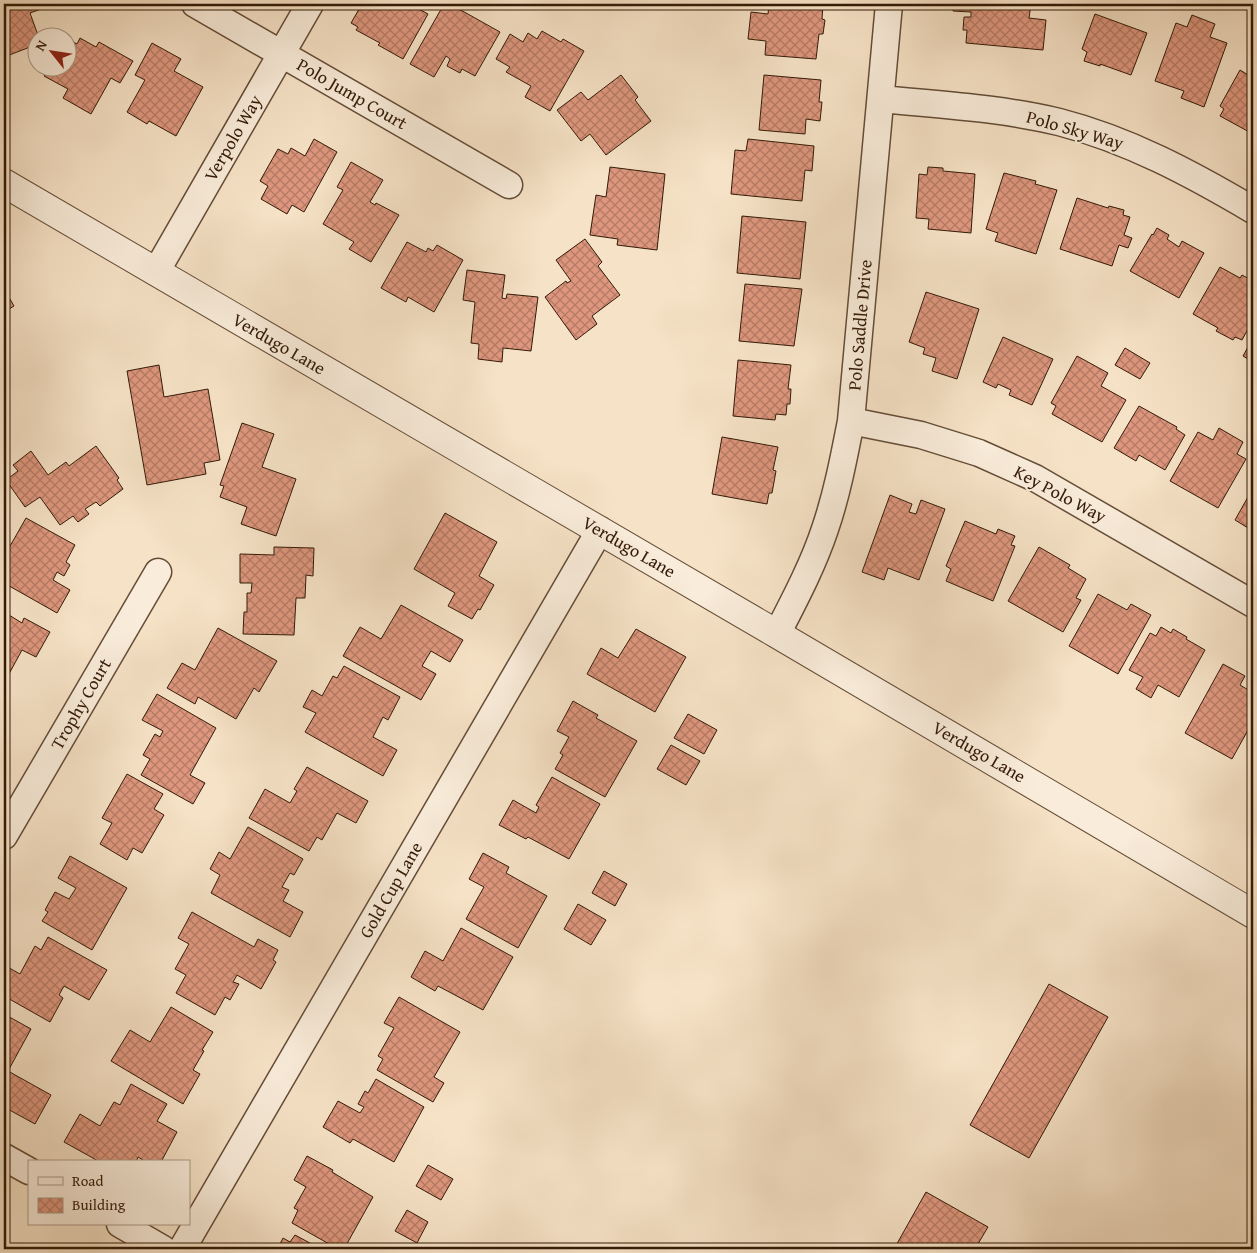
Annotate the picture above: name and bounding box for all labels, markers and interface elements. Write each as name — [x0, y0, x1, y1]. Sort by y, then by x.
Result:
north arrow — [28, 28, 78, 78]
text: N — [30, 36, 52, 55]
street label: Polo Jump Court — [292, 51, 413, 136]
street label: Verpolo Way — [197, 90, 268, 186]
street label: Polo Sky Way — [1023, 103, 1127, 156]
street label: Polo Saddle Drive — [840, 258, 879, 392]
street label: Verdugo Lane — [228, 306, 331, 381]
street label: Key Polo Way — [1009, 458, 1111, 529]
street label: Verdugo Lane — [578, 509, 681, 584]
street label: Trophy Court — [43, 652, 118, 755]
street label: Verdugo Lane — [928, 714, 1031, 789]
street label: Gold Cup Lane — [352, 836, 429, 943]
legend — [28, 1160, 190, 1226]
text: Road — [72, 1170, 103, 1191]
text: Building — [72, 1194, 126, 1215]

